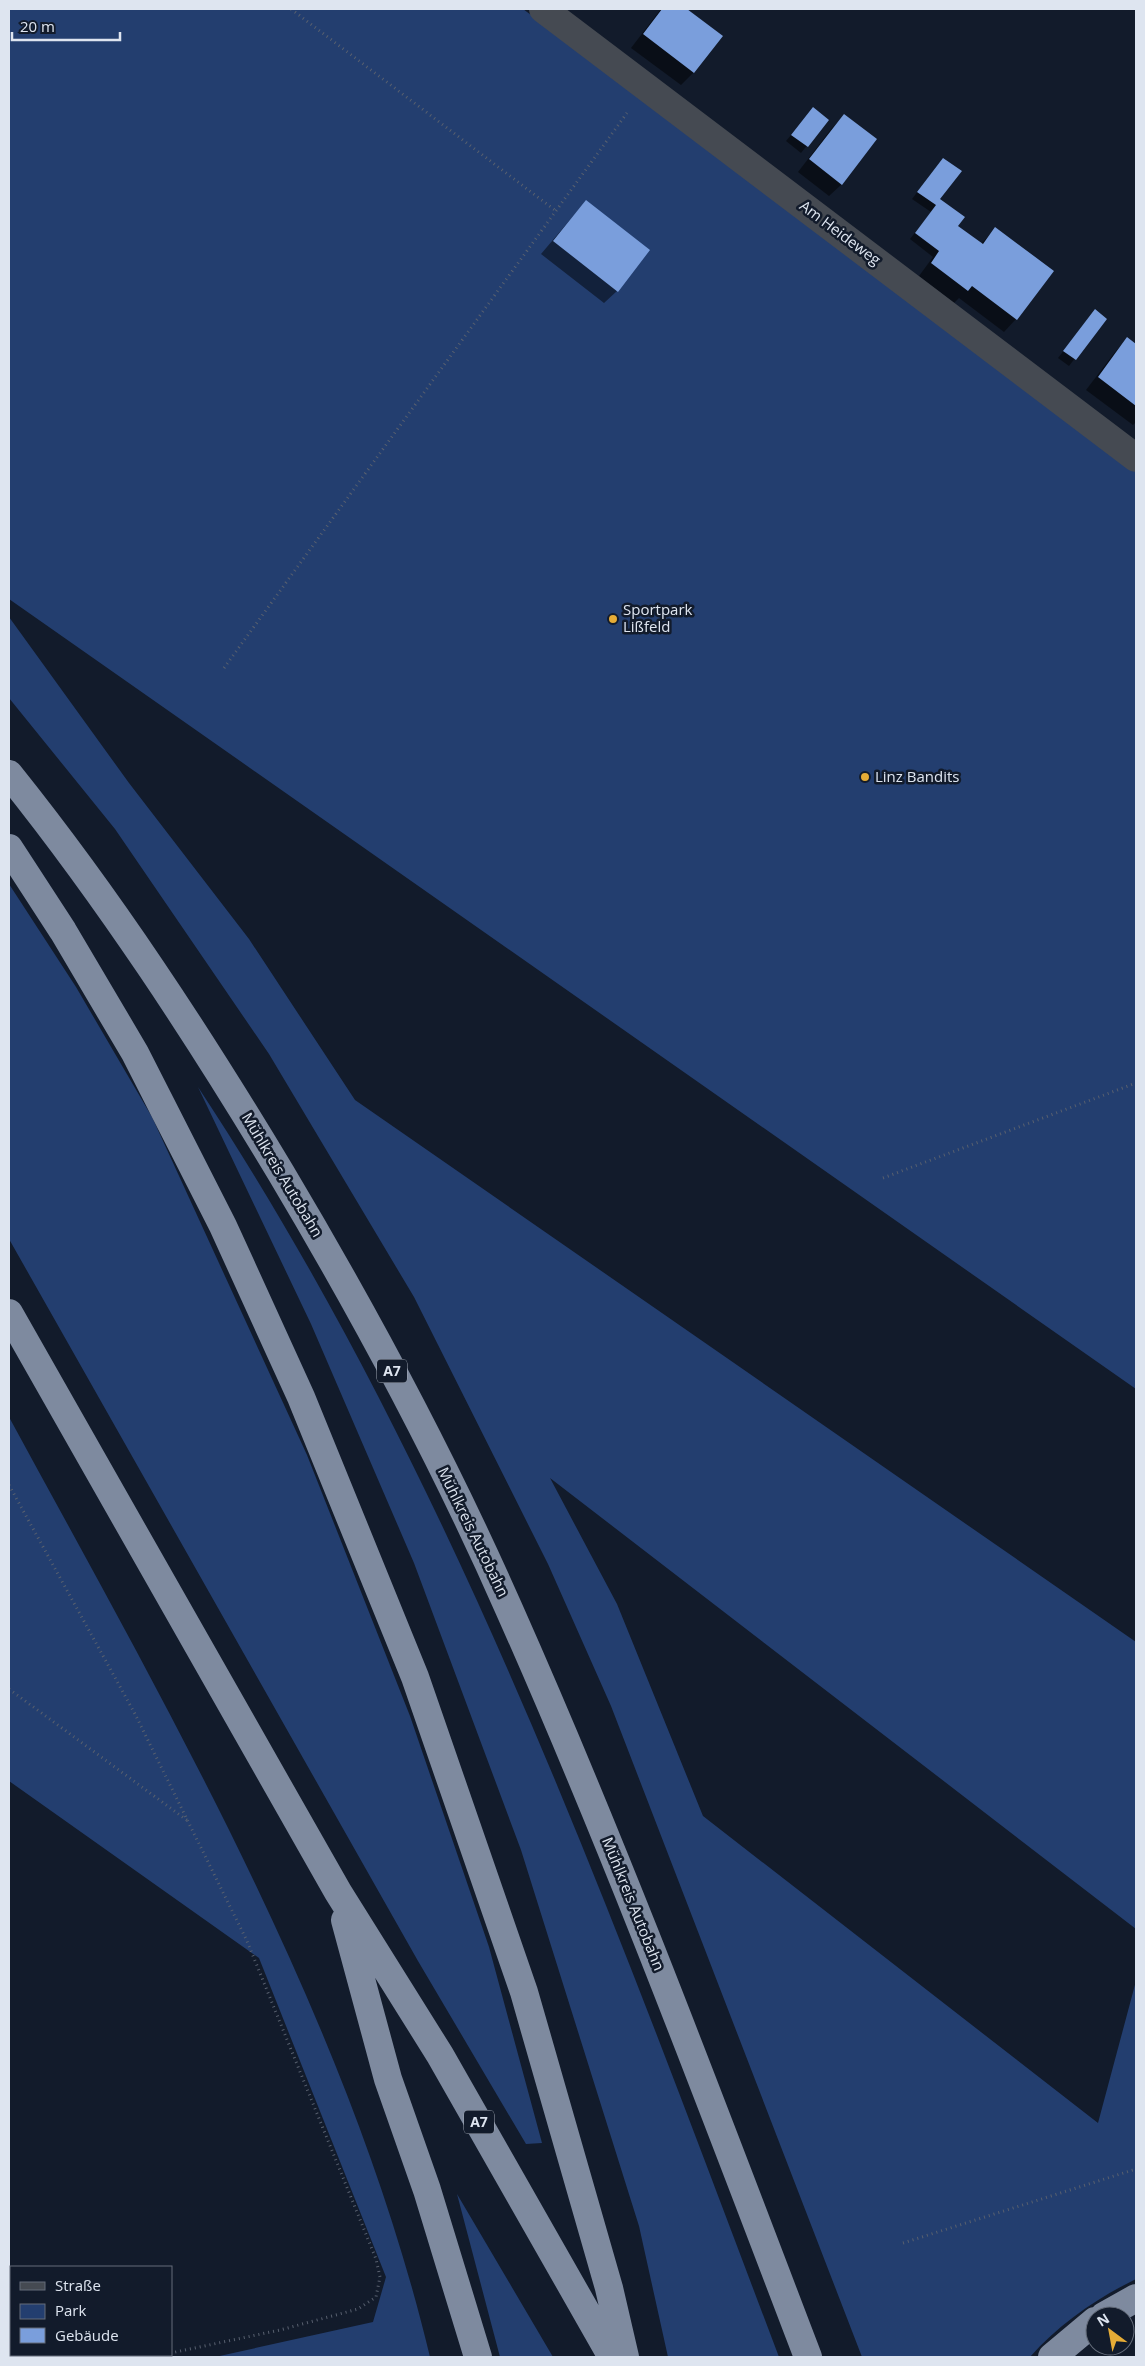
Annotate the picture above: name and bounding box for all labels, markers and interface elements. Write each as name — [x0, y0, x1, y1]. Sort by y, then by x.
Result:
scale bar — [12, 10, 120, 42]
text: 20 m — [20, 16, 55, 36]
street label: Am Heideweg — [796, 195, 885, 269]
place label: Sportpark Lißfeld — [623, 599, 693, 636]
marker: Sportpark Lißfeld — [607, 613, 619, 625]
place label: Linz Bandits — [875, 766, 959, 786]
marker: Linz Bandits — [859, 771, 871, 783]
street label: Mühlkreis Autobahn — [238, 1109, 328, 1240]
road number: A7 — [377, 1360, 407, 1382]
street label: Mühlkreis Autobahn — [434, 1463, 514, 1600]
street label: Mühlkreis Autobahn — [598, 1834, 670, 1973]
road number: A7 — [464, 2110, 494, 2134]
legend — [10, 2266, 172, 2356]
text: Straße — [55, 2275, 101, 2295]
text: Park — [55, 2300, 86, 2320]
north arrow — [1085, 2306, 1135, 2356]
text: N — [1093, 2308, 1113, 2331]
text: Gebäude — [55, 2325, 119, 2345]

